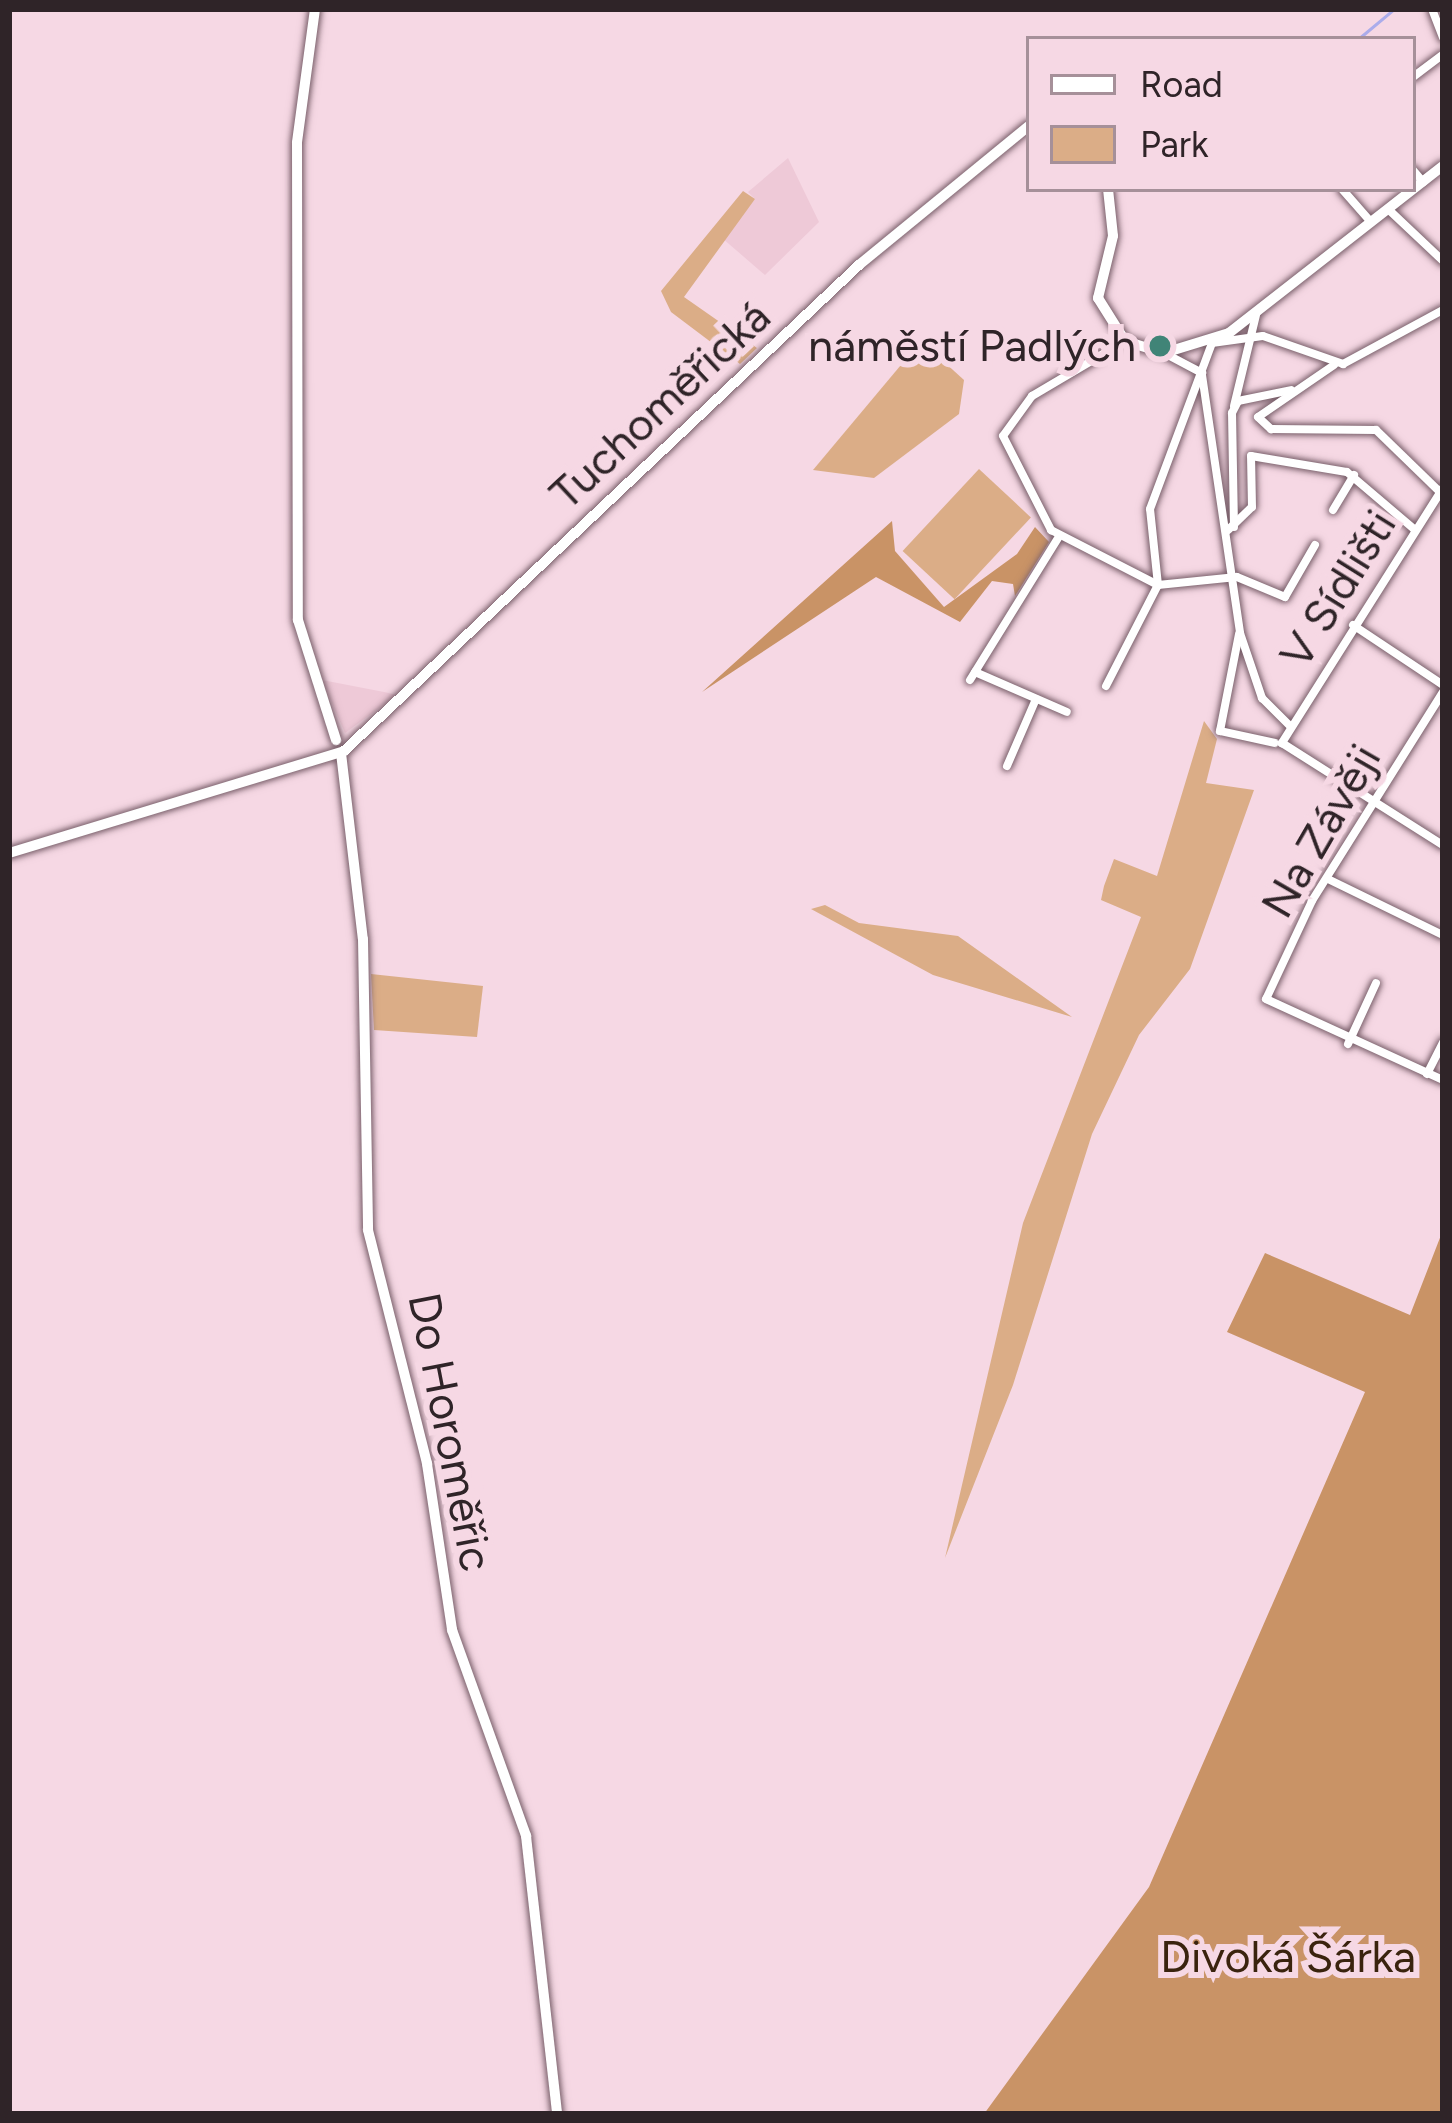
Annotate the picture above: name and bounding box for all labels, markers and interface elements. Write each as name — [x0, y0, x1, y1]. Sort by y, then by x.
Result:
legend — [1026, 36, 1416, 192]
text: Road — [1140, 63, 1223, 106]
text: Park — [1140, 123, 1208, 166]
street label: Tuchoměřická — [539, 290, 781, 520]
place label: náměstí Padlých — [808, 319, 1136, 373]
marker: náměstí Padlých — [1147, 333, 1173, 359]
street label: V Sídlišti — [1269, 500, 1407, 678]
street label: Na Závěji — [1250, 735, 1392, 927]
street label: Do Horoměřic — [397, 1288, 503, 1576]
park label: Divoká Šárka — [1160, 1930, 1416, 1984]

